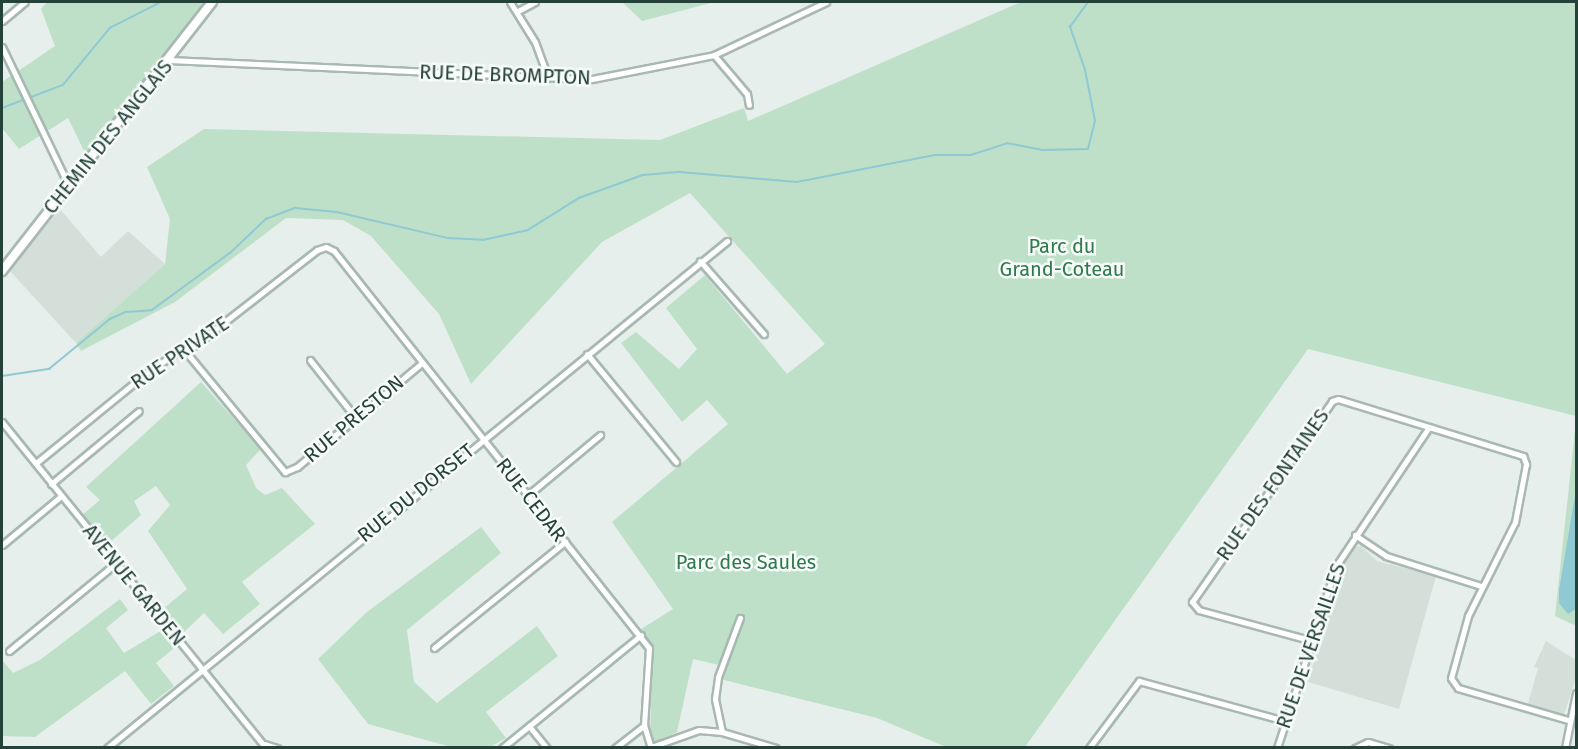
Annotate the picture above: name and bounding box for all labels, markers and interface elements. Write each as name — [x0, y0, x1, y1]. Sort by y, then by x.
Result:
street label: CHEMIN DES ANGLAIS — [38, 55, 178, 219]
street label: RUE DE BROMPTON — [419, 60, 591, 90]
park label: Parc du Grand-Coteau — [1000, 235, 1124, 282]
street label: RUE PRIVATE — [126, 311, 234, 395]
street label: RUE PRESTON — [299, 370, 409, 468]
street label: RUE DES FONTAINES — [1212, 405, 1334, 565]
street label: RUE DU DORSET — [353, 439, 479, 547]
street label: RUE CEDAR — [491, 453, 571, 547]
street label: AVENUE GARDEN — [78, 519, 190, 651]
park label: Parc des Saules — [676, 550, 816, 574]
street label: RUE DE VERSAILLES — [1271, 560, 1351, 732]

